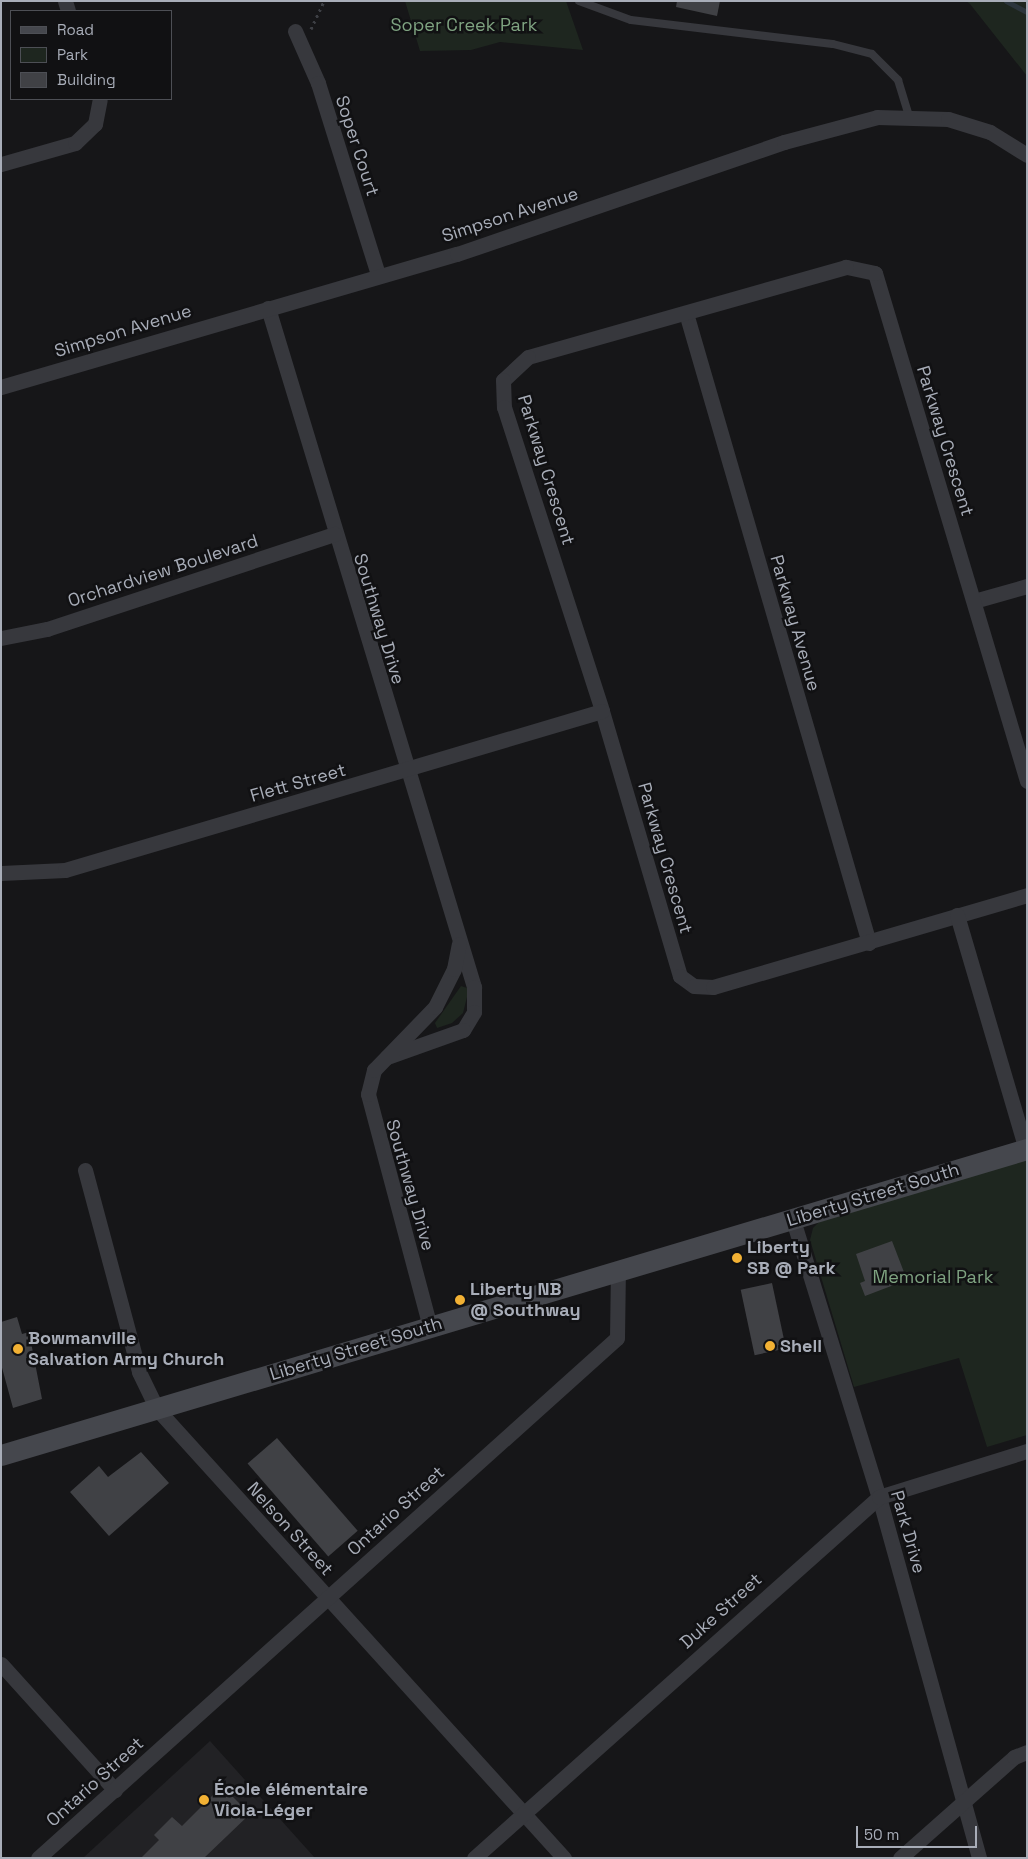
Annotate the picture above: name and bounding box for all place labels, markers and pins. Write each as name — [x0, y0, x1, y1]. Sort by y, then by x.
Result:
place label: Liberty SB @ Park — [747, 1237, 836, 1280]
marker: Liberty SB @ Park — [731, 1252, 743, 1264]
place label: Liberty NB @ Southway — [470, 1279, 580, 1322]
marker: Liberty NB @ Southway — [454, 1294, 466, 1306]
place label: Bowmanville Salvation Army Church — [28, 1328, 225, 1370]
place label: Shell — [780, 1335, 822, 1357]
marker: Shell — [764, 1340, 776, 1352]
marker: Bowmanville Salvation Army Church — [12, 1343, 24, 1355]
place label: École élémentaire Viola-Léger — [214, 1779, 368, 1822]
marker: École élémentaire Viola-Léger — [198, 1794, 210, 1806]

